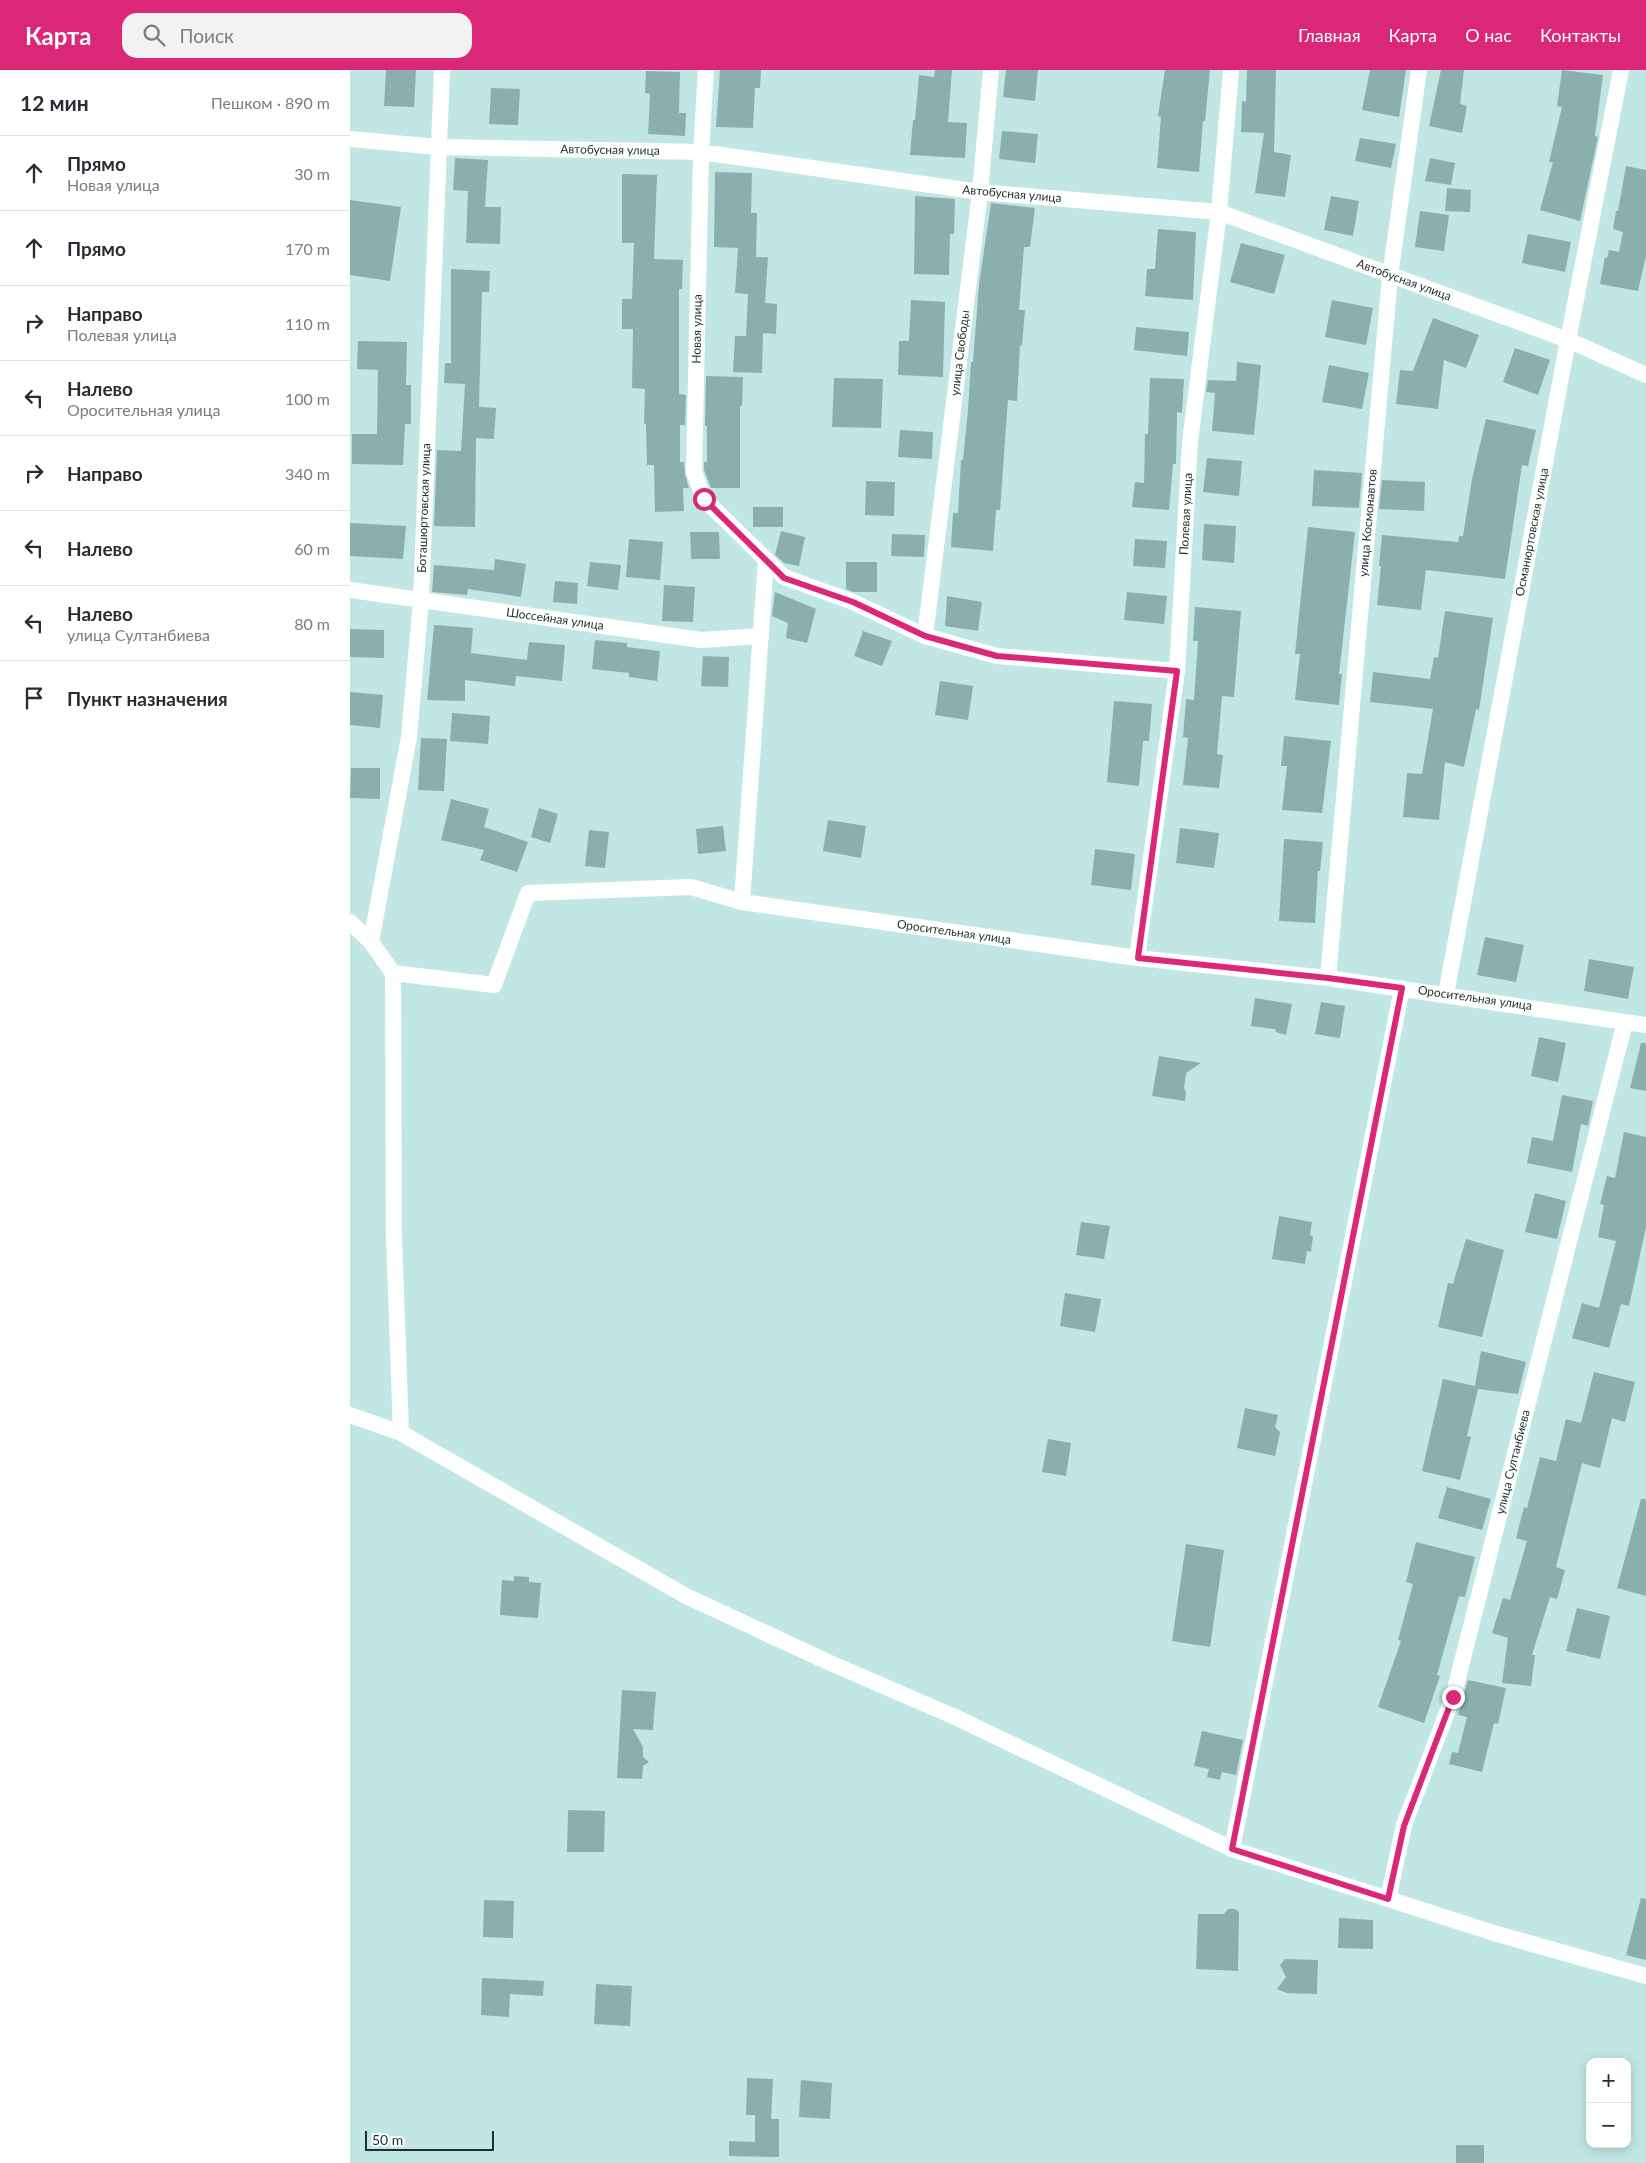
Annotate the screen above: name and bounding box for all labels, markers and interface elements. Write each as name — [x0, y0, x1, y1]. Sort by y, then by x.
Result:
search box — [122, 13, 472, 58]
text: Карта — [25, 21, 92, 50]
icon: search — [140, 21, 168, 49]
text: Поиск — [180, 24, 234, 47]
text: Главная — [1298, 24, 1361, 46]
text: Карта — [1389, 24, 1437, 46]
text: О нас — [1465, 24, 1512, 46]
text: Контакты — [1540, 24, 1621, 46]
text: 12 мин — [20, 90, 89, 115]
text: Пешком · 890 m — [211, 93, 330, 112]
street label: Автобусная улица — [560, 141, 660, 158]
text: Прямо — [67, 152, 126, 175]
icon: ahead — [20, 159, 48, 187]
text: 30 m — [294, 164, 330, 183]
text: Новая улица — [67, 175, 160, 194]
street label: Автобусная улица — [962, 182, 1062, 205]
icon: ahead — [20, 234, 48, 262]
text: Прямо — [67, 237, 126, 260]
text: 170 m — [285, 239, 330, 258]
street label: Автобусная улица — [1355, 255, 1454, 304]
street label: Новая улица — [688, 294, 705, 364]
text: Направо — [67, 302, 143, 325]
icon: right — [20, 309, 48, 337]
street label: улица Свободы — [947, 309, 972, 397]
text: 110 m — [285, 314, 330, 333]
text: Полевая улица — [67, 325, 177, 344]
text: Налево — [67, 377, 133, 400]
icon: left — [20, 384, 48, 412]
text: 100 m — [285, 389, 330, 408]
text: Оросительная улица — [67, 400, 220, 419]
street label: Боташюртовская улица — [414, 443, 433, 573]
icon: right — [20, 459, 48, 487]
text: Направо — [67, 462, 143, 485]
text: 340 m — [285, 464, 330, 483]
street label: Османюртовская улица — [1512, 466, 1551, 597]
street label: улица Космонавтов — [1355, 468, 1380, 578]
street label: Полевая улица — [1176, 472, 1195, 555]
route start — [693, 488, 716, 511]
icon: left — [20, 534, 48, 562]
text: Налево — [67, 537, 133, 560]
text: 60 m — [294, 539, 330, 558]
text: Налево — [67, 602, 133, 625]
street label: Шоссейная улица — [505, 604, 605, 633]
icon: left — [20, 609, 48, 637]
text: 80 m — [294, 614, 330, 633]
text: улица Султанбиева — [67, 625, 210, 644]
icon: arrive — [20, 684, 48, 712]
text: Пункт назначения — [67, 687, 228, 710]
street label: Оросительная улица — [896, 916, 1012, 947]
street label: Оросительная улица — [1417, 982, 1533, 1013]
street label: улица Султанбиева — [1492, 1408, 1533, 1516]
route end — [1442, 1686, 1465, 1709]
map controls — [1586, 2058, 1631, 2148]
button: + — [1586, 2058, 1631, 2103]
button: − — [1586, 2103, 1631, 2148]
scale bar — [365, 2128, 494, 2151]
text: 50 m — [372, 2131, 403, 2148]

